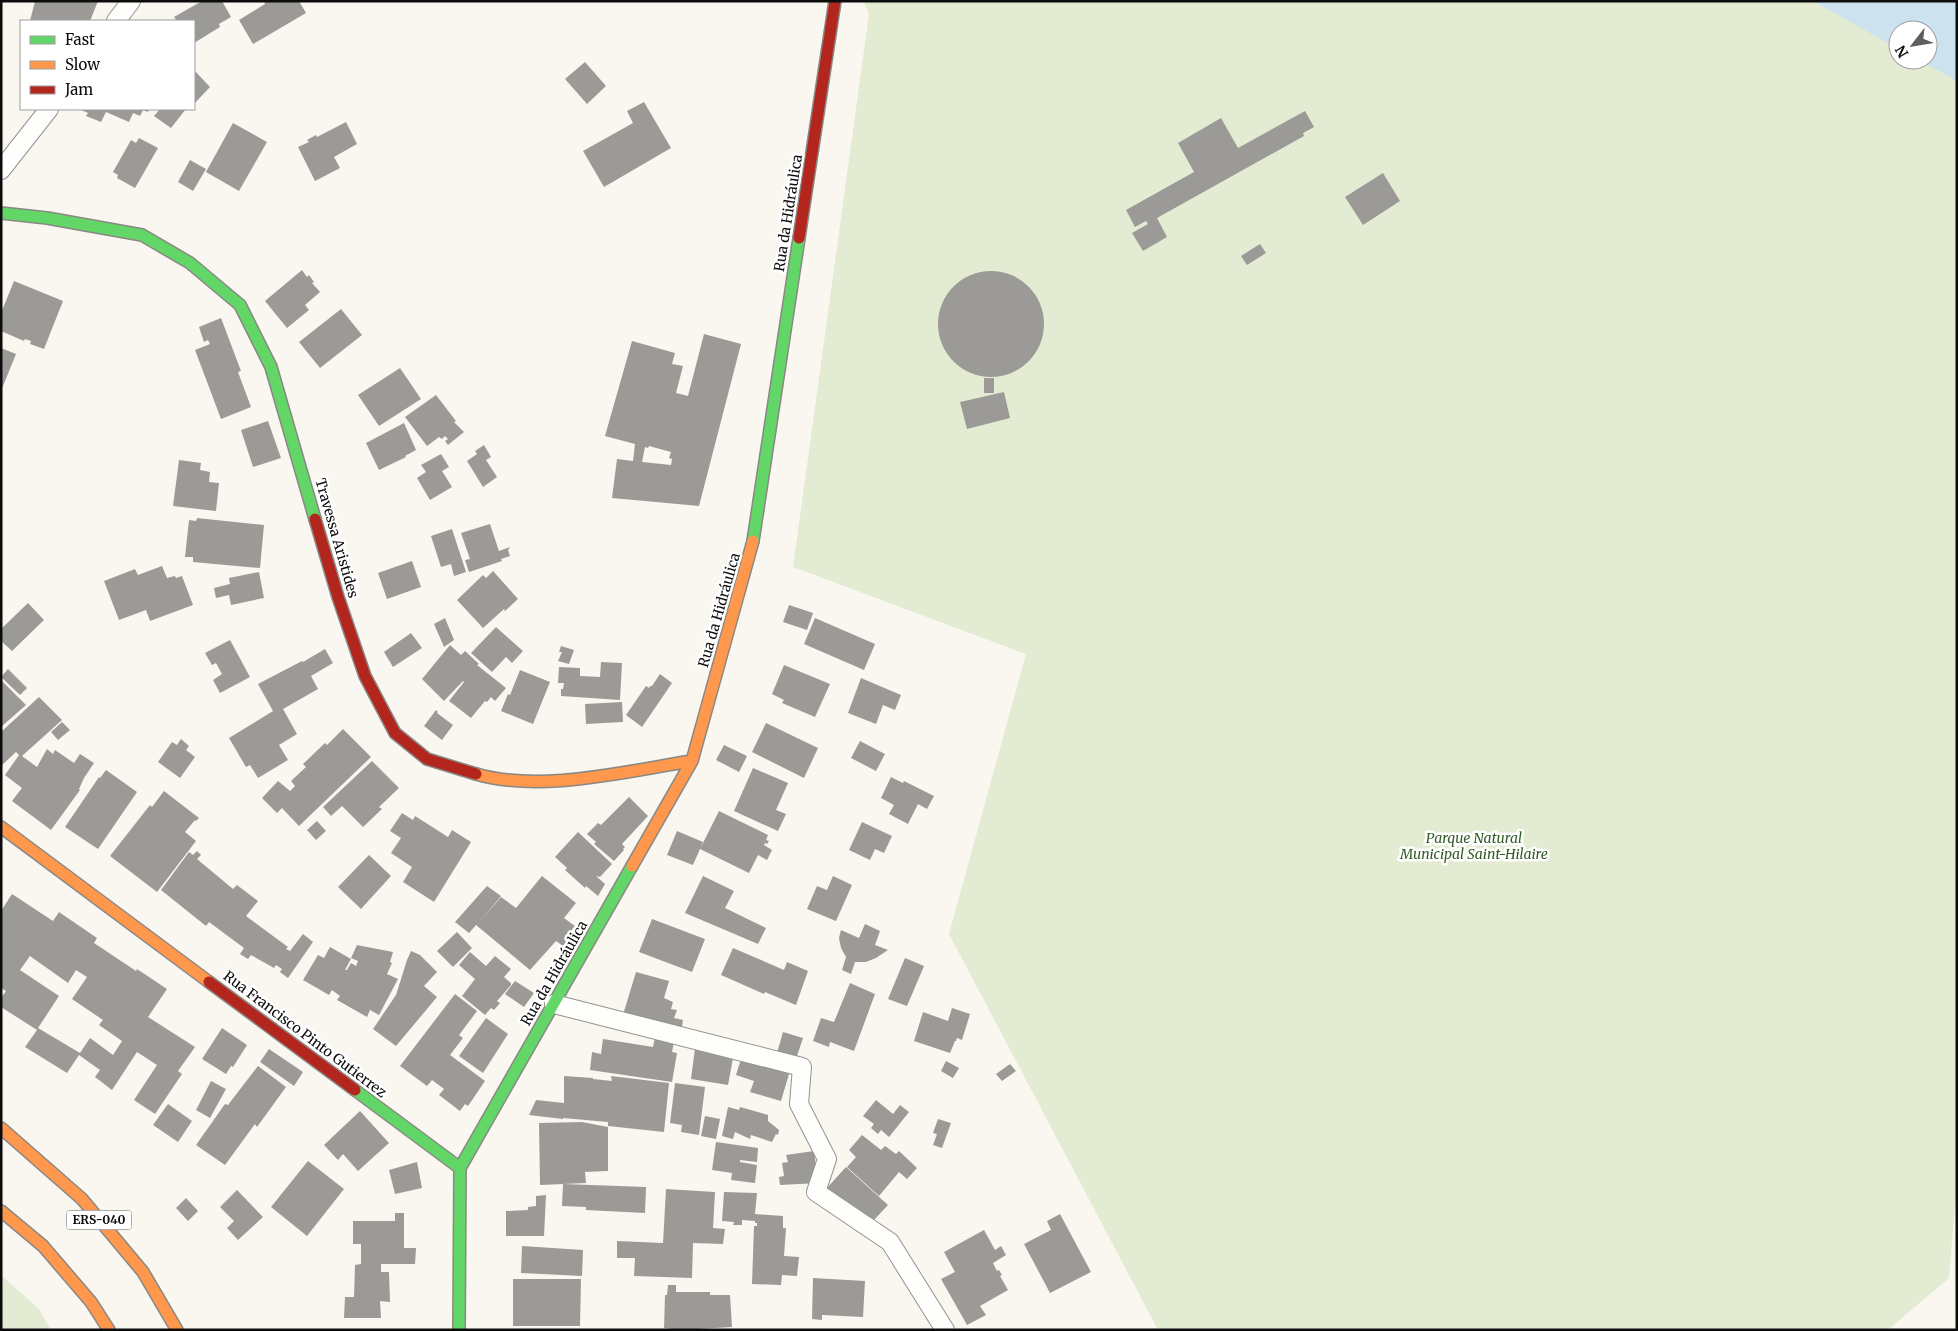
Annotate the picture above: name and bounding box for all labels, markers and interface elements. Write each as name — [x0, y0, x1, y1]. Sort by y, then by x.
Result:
legend — [20, 20, 195, 110]
north arrow — [1888, 20, 1938, 70]
text: Fast — [65, 30, 95, 49]
text: N — [1891, 42, 1912, 61]
text: Slow — [65, 55, 100, 74]
text: Jam — [64, 80, 93, 99]
street label: Rua da Hidráulica — [770, 153, 806, 273]
street label: Travessa Aristides — [311, 476, 363, 600]
street label: Rua da Hidráulica — [694, 550, 744, 669]
park label: Parque Natural Municipal Saint-Hilaire — [1399, 829, 1548, 863]
street label: Rua da Hidráulica — [517, 917, 592, 1029]
street label: Rua Francisco Pinto Gutierrez — [220, 967, 390, 1101]
road number: ERS-040 — [66, 1210, 132, 1230]

